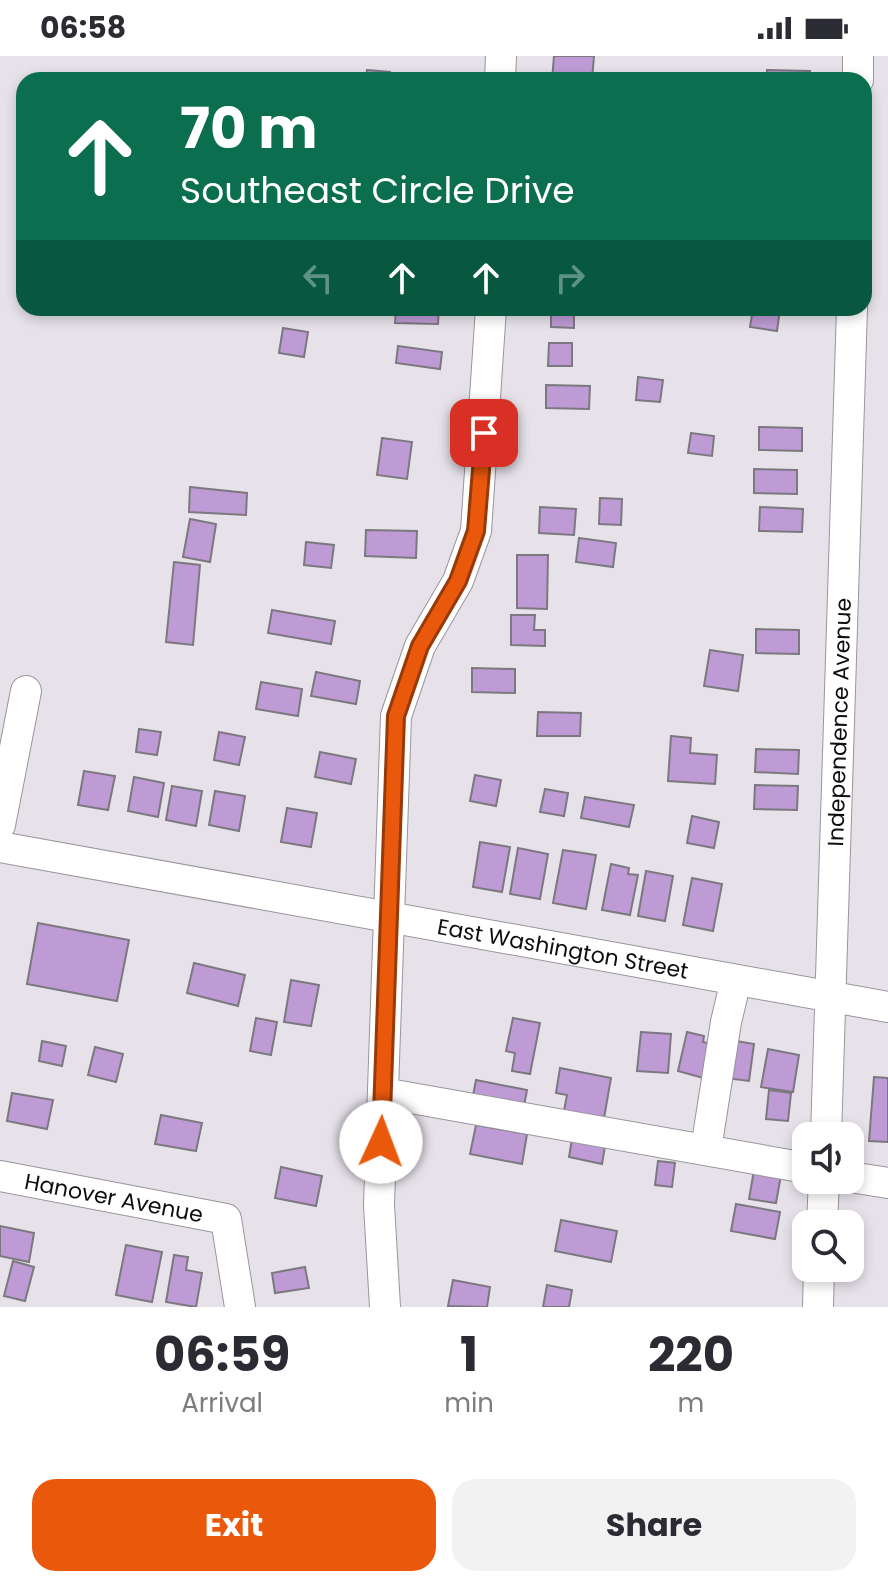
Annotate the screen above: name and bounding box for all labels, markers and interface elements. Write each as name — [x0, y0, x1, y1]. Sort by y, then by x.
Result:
text: 06:58 — [40, 6, 126, 49]
text: 70 m — [180, 89, 318, 168]
icon: ahead — [48, 104, 152, 208]
text: Southeast Circle Drive — [180, 165, 575, 216]
icon: left — [296, 256, 340, 300]
icon: ahead — [380, 256, 424, 300]
icon: ahead — [464, 256, 508, 300]
icon: right — [548, 256, 592, 300]
pin — [450, 399, 518, 467]
icon: arrive — [462, 411, 506, 455]
street label: Independence Avenue — [820, 597, 859, 847]
street label: East Washington Street — [435, 911, 691, 987]
position arrow — [339, 1100, 423, 1184]
map controls — [792, 1122, 864, 1282]
button: sound — [792, 1122, 864, 1194]
street label: Hanover Avenue — [22, 1166, 206, 1230]
button: search — [792, 1210, 864, 1282]
text: 06:59 — [154, 1321, 290, 1388]
text: 1 — [460, 1321, 478, 1388]
text: 220 — [648, 1321, 734, 1388]
text: Arrival — [181, 1385, 263, 1421]
text: min — [444, 1385, 494, 1421]
text: m — [678, 1385, 704, 1421]
button: Exit — [32, 1479, 436, 1571]
button: Share — [452, 1479, 856, 1571]

